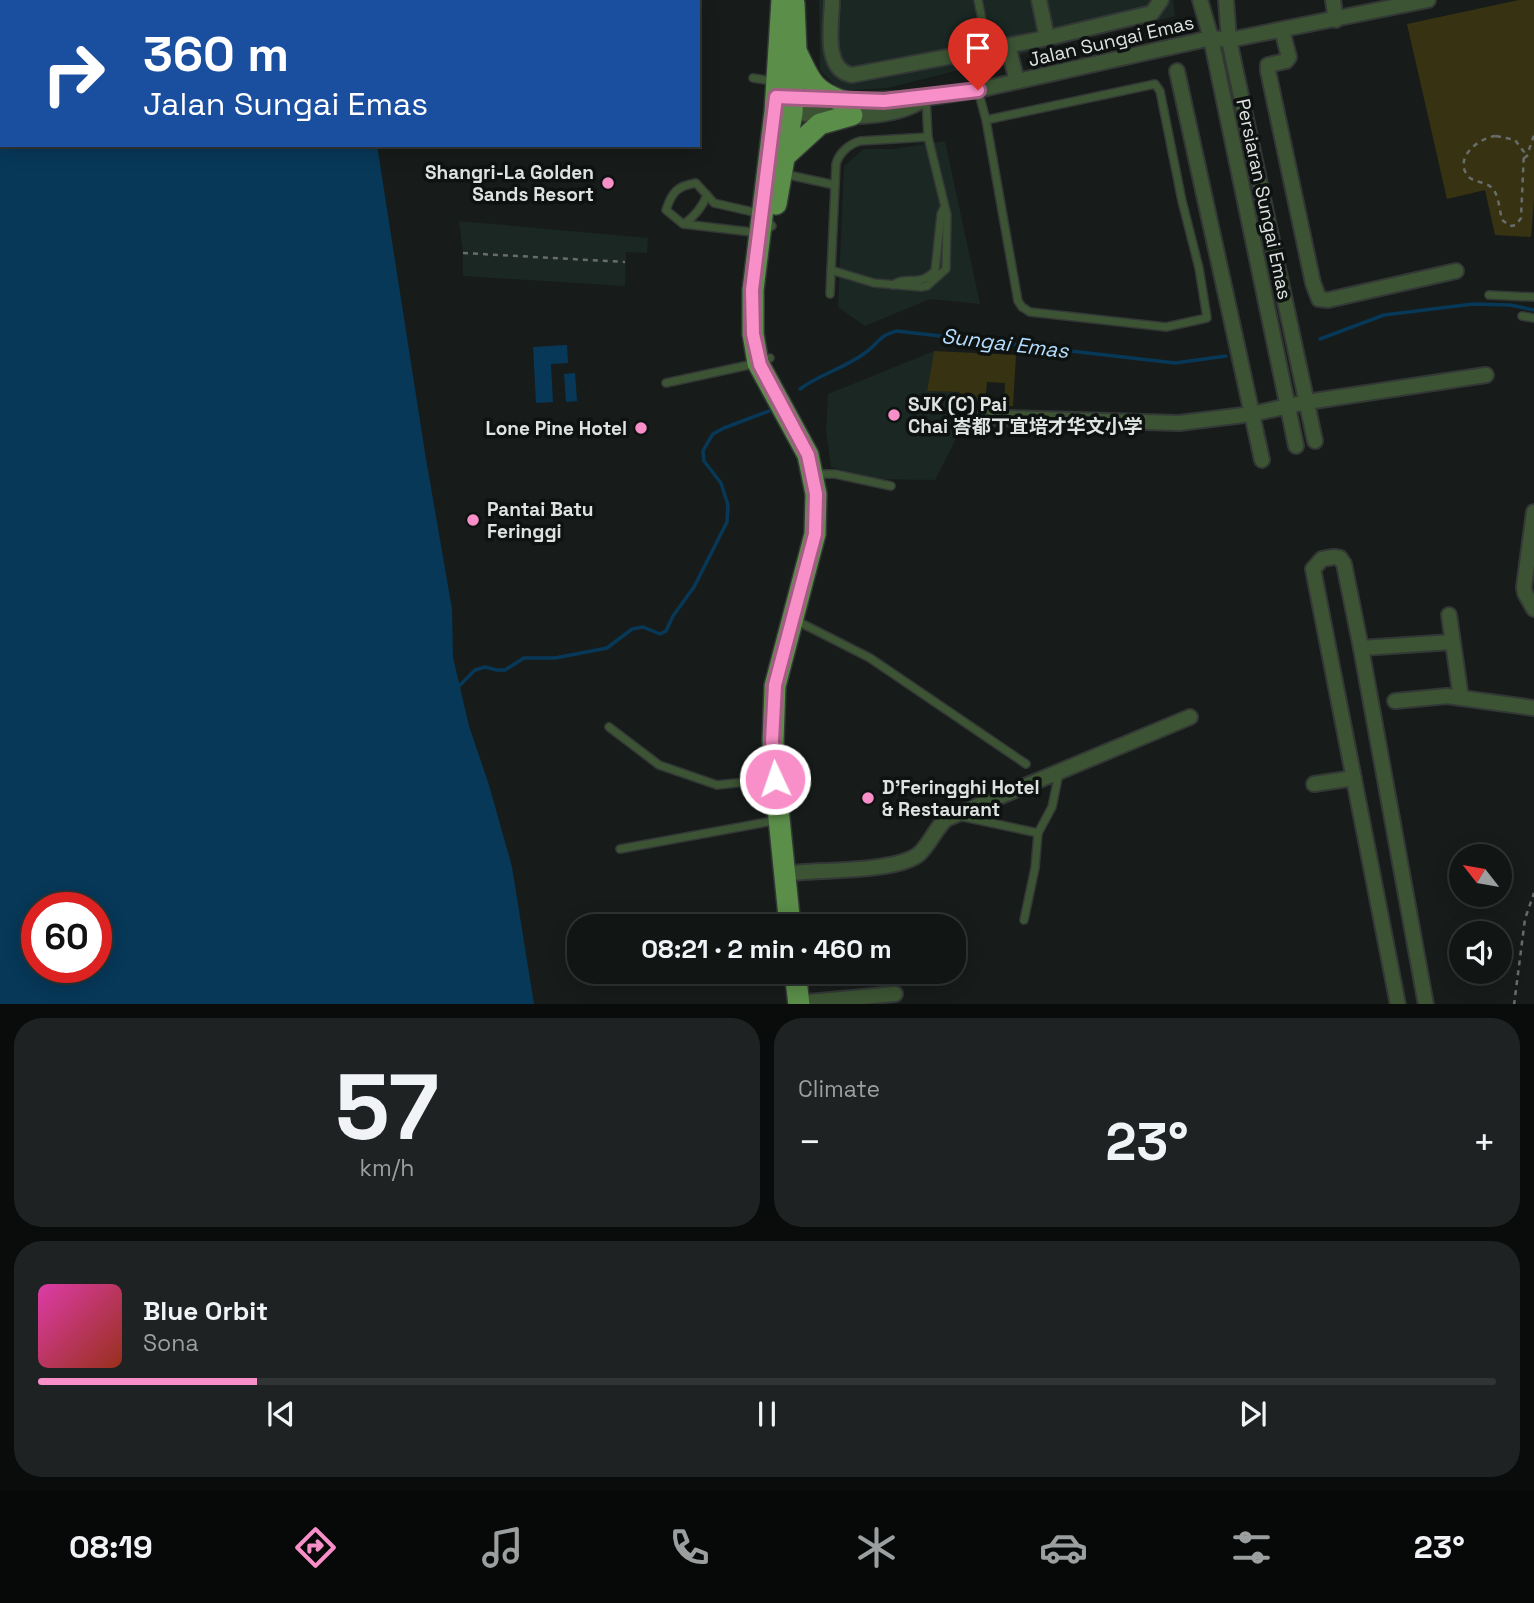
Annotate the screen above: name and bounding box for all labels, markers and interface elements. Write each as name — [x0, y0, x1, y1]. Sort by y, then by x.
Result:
street label: Jalan Sungai Emas — [1026, 10, 1196, 72]
pin — [948, 18, 1008, 90]
text: 360 m — [143, 23, 289, 85]
icon: right — [28, 28, 119, 119]
icon: arrive — [959, 29, 997, 67]
text: Jalan Sungai Emas — [143, 84, 428, 124]
street label: Persiaran Sungai Emas — [1230, 96, 1298, 302]
place label: Shangri-La Golden Sands Resort — [425, 160, 594, 207]
marker: Shangri-La Golden Sands Resort — [600, 175, 616, 191]
water label: Sungai Emas — [940, 322, 1071, 364]
place label: SJK (C) Pai Chai 峇都丁宜培才华文小学 — [908, 392, 1143, 439]
marker: SJK (C) Pai Chai 峇都丁宜培才华文小学 — [886, 407, 902, 423]
place label: Lone Pine Hotel — [485, 416, 627, 441]
marker: Lone Pine Hotel — [633, 420, 649, 436]
place label: Pantai Batu Feringgi — [487, 497, 594, 544]
marker: Pantai Batu Feringgi — [465, 512, 481, 528]
position arrow — [738, 742, 812, 816]
place label: D'Feringghi Hotel & Restaurant — [882, 775, 1040, 822]
marker: D'Feringghi Hotel & Restaurant — [860, 790, 876, 806]
north arrow — [1449, 844, 1512, 906]
map controls — [1449, 844, 1512, 984]
speed limit sign: 60 — [21, 892, 112, 983]
button: sound — [1449, 921, 1512, 984]
text: 08:21 · 2 min · 460 m — [641, 932, 892, 966]
text: 57 — [335, 1049, 439, 1166]
text: Climate — [798, 1074, 880, 1104]
text: 23° — [1106, 1109, 1189, 1175]
text: − — [798, 1118, 822, 1166]
text: + — [1472, 1118, 1496, 1166]
text: km/h — [360, 1153, 414, 1183]
text: Blue Orbit — [143, 1294, 268, 1328]
text: Sona — [143, 1328, 199, 1358]
icon: previous — [262, 1395, 300, 1433]
icon: pause — [748, 1395, 786, 1433]
icon: next — [1234, 1395, 1272, 1433]
icon: directions — [291, 1523, 340, 1572]
icon: music — [478, 1523, 527, 1572]
icon: phone — [665, 1523, 714, 1572]
icon: climate — [852, 1523, 901, 1572]
icon: car — [1039, 1523, 1088, 1572]
icon: filters — [1227, 1523, 1276, 1572]
text: 08:19 — [69, 1527, 153, 1567]
text: 23° — [1414, 1527, 1465, 1567]

